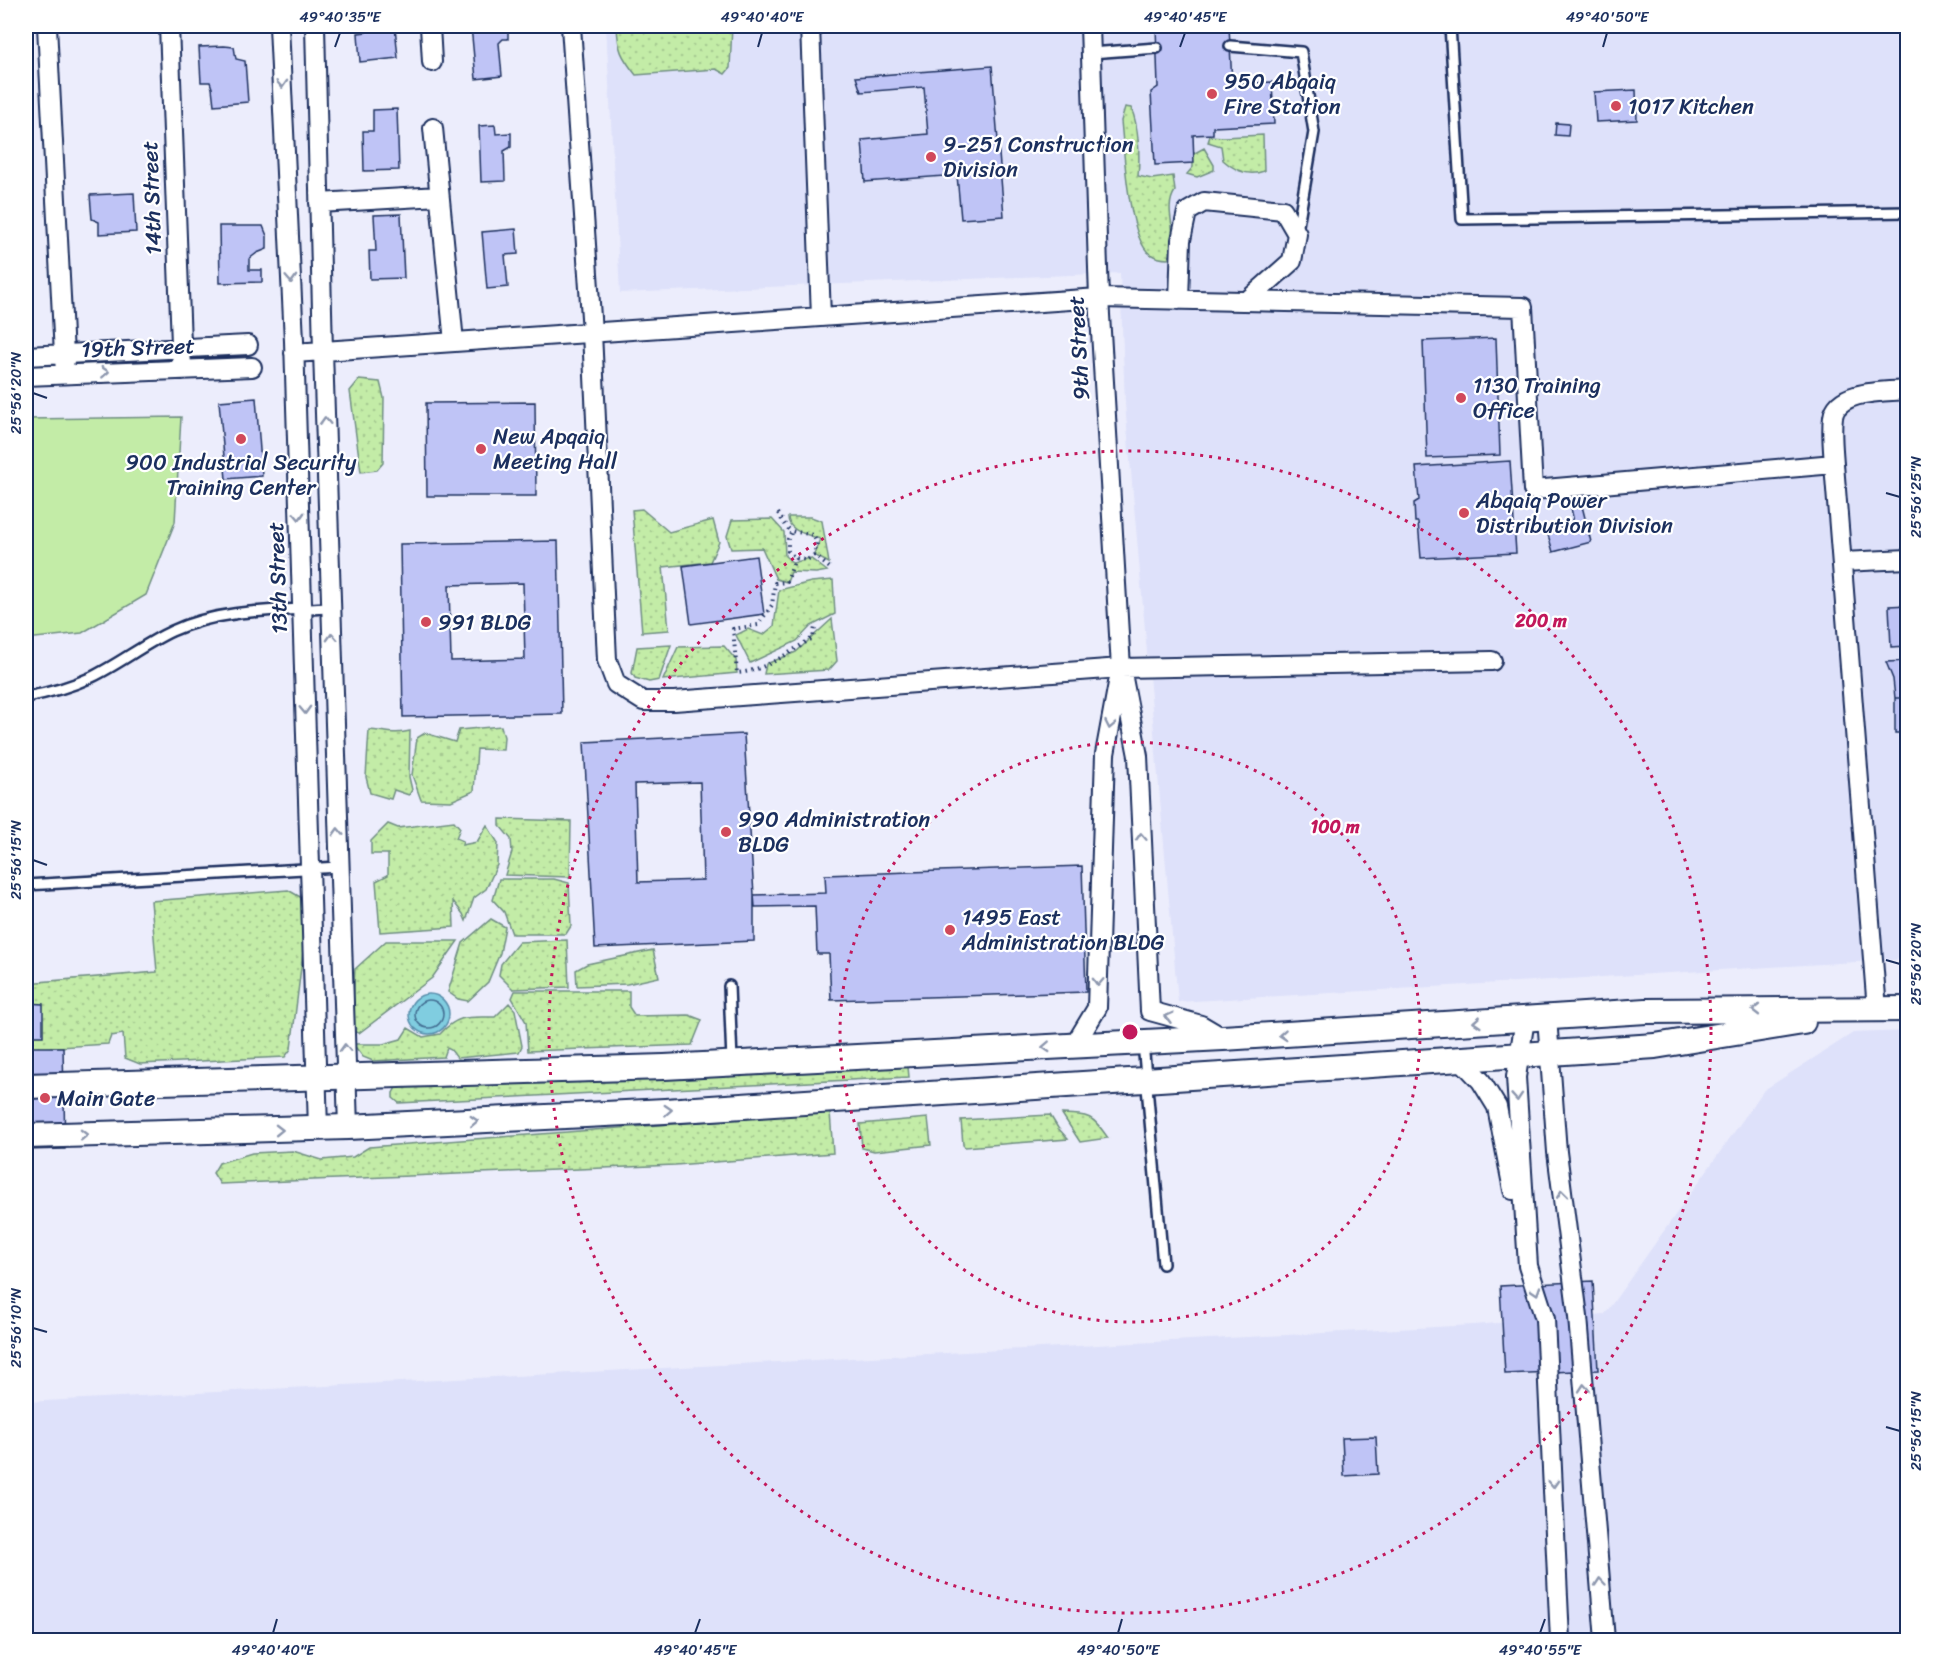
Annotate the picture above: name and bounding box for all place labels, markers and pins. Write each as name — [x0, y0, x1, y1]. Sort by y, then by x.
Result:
place label: 950 Abqaiq Fire Station — [1224, 62, 1341, 126]
marker: 950 Abqaiq Fire Station — [1205, 87, 1219, 101]
place label: 1017 Kitchen — [1628, 87, 1754, 126]
marker: 1017 Kitchen — [1609, 99, 1623, 113]
place label: 9-251 Construction Division — [943, 125, 1134, 189]
marker: 9-251 Construction Division — [924, 150, 938, 164]
place label: 1130 Training Office — [1473, 366, 1601, 430]
marker: 1130 Training Office — [1454, 391, 1468, 405]
place label: New Apqaiq Meeting Hall — [493, 417, 618, 481]
marker: 900 Industrial Security Training Center — [234, 432, 248, 446]
marker: New Apqaiq Meeting Hall — [474, 442, 488, 456]
place label: 900 Industrial Security Training Center — [125, 443, 357, 507]
place label: Abqaiq Power Distribution Division — [1475, 481, 1673, 545]
marker: Abqaiq Power Distribution Division — [1457, 506, 1471, 520]
place label: 991 BLDG — [438, 603, 531, 642]
marker: 991 BLDG — [419, 615, 433, 629]
place label: 990 Administration BLDG — [738, 800, 930, 864]
marker: 990 Administration BLDG — [719, 825, 733, 839]
place label: 1495 East Administration BLDG — [961, 898, 1164, 962]
marker: 1495 East Administration BLDG — [943, 923, 957, 937]
centre of rings — [1120, 1022, 1140, 1042]
place label: Main Gate — [57, 1079, 155, 1118]
marker: Main Gate — [38, 1091, 52, 1105]

